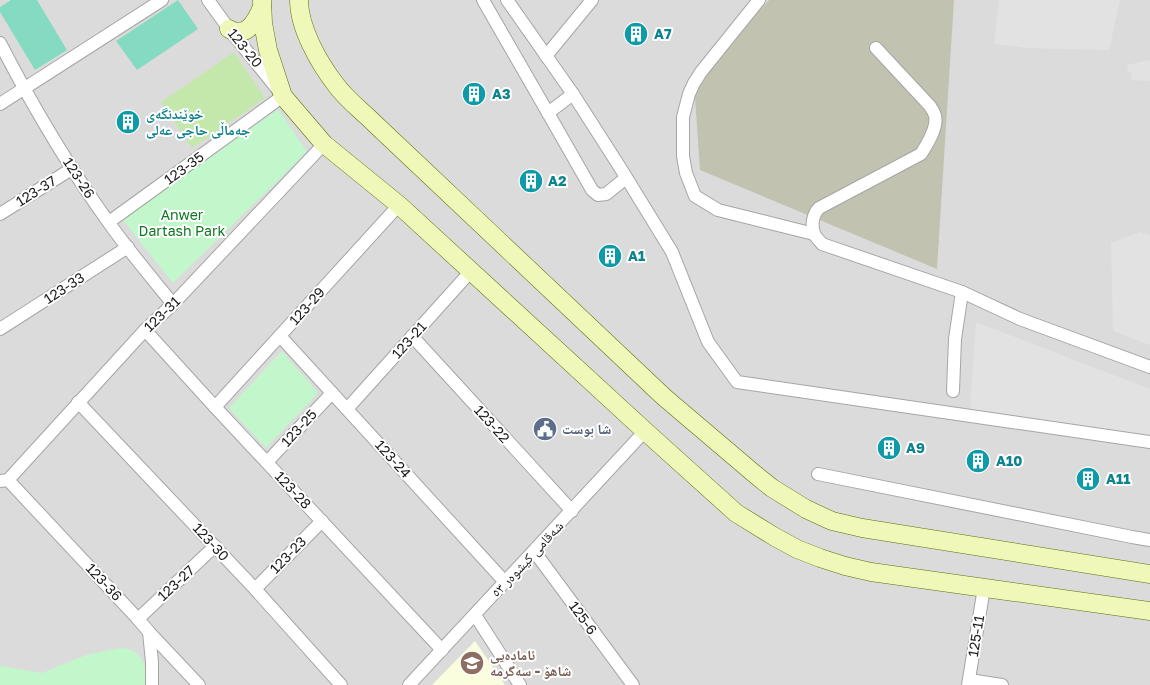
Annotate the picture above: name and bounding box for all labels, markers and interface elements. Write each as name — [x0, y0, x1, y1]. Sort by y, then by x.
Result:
building icon: A7 — [623, 21, 649, 47]
street label: 123-20 — [225, 25, 266, 71]
place label: A7 — [654, 25, 672, 42]
building icon: A3 — [461, 81, 487, 107]
place label: A3 — [492, 85, 510, 102]
place label: خوێندنگەی جەماڵی حاجی عەلی — [146, 105, 250, 139]
building icon: خوێندنگەی جەماڵی حاجی عەلی — [115, 109, 141, 135]
street label: 123-35 — [161, 148, 207, 188]
street label: 123-26 — [60, 154, 99, 201]
building icon: A2 — [518, 168, 544, 194]
street label: 123-37 — [13, 172, 59, 209]
place label: A2 — [548, 172, 567, 189]
park label: Anwer Dartash Park — [139, 206, 225, 239]
building icon: A1 — [597, 243, 623, 269]
place label: A1 — [628, 247, 645, 264]
street label: 123-33 — [40, 268, 87, 307]
street label: 123-29 — [285, 283, 328, 328]
street label: 123-31 — [140, 292, 183, 335]
street label: 123-21 — [388, 318, 430, 361]
street label: 123-22 — [471, 401, 514, 446]
street label: 123-25 — [277, 406, 320, 450]
public building icon: شا بوست — [532, 416, 558, 442]
place label: شا بوست — [562, 420, 611, 438]
building icon: A9 — [876, 435, 902, 461]
street label: 123-24 — [372, 436, 415, 481]
place label: A9 — [906, 439, 925, 456]
building icon: A10 — [965, 448, 991, 474]
place label: A10 — [996, 452, 1022, 469]
building icon: A11 — [1075, 466, 1101, 492]
street label: 123-28 — [272, 467, 315, 512]
place label: A11 — [1106, 470, 1130, 487]
street label: شەقامی کیشوەر ٥٣ — [487, 517, 567, 601]
street label: 123-30 — [190, 519, 233, 564]
street label: 123-23 — [266, 533, 309, 577]
street label: 123-36 — [83, 559, 126, 604]
street label: 123-27 — [154, 561, 198, 604]
street label: 125-6 — [566, 598, 601, 638]
street label: 125-11 — [964, 614, 987, 658]
place label: ئامادەیی شاهۆ - سەگرمە — [490, 646, 572, 679]
school or university icon: ئامادەیی شاهۆ - سەگرمە — [459, 650, 485, 676]

